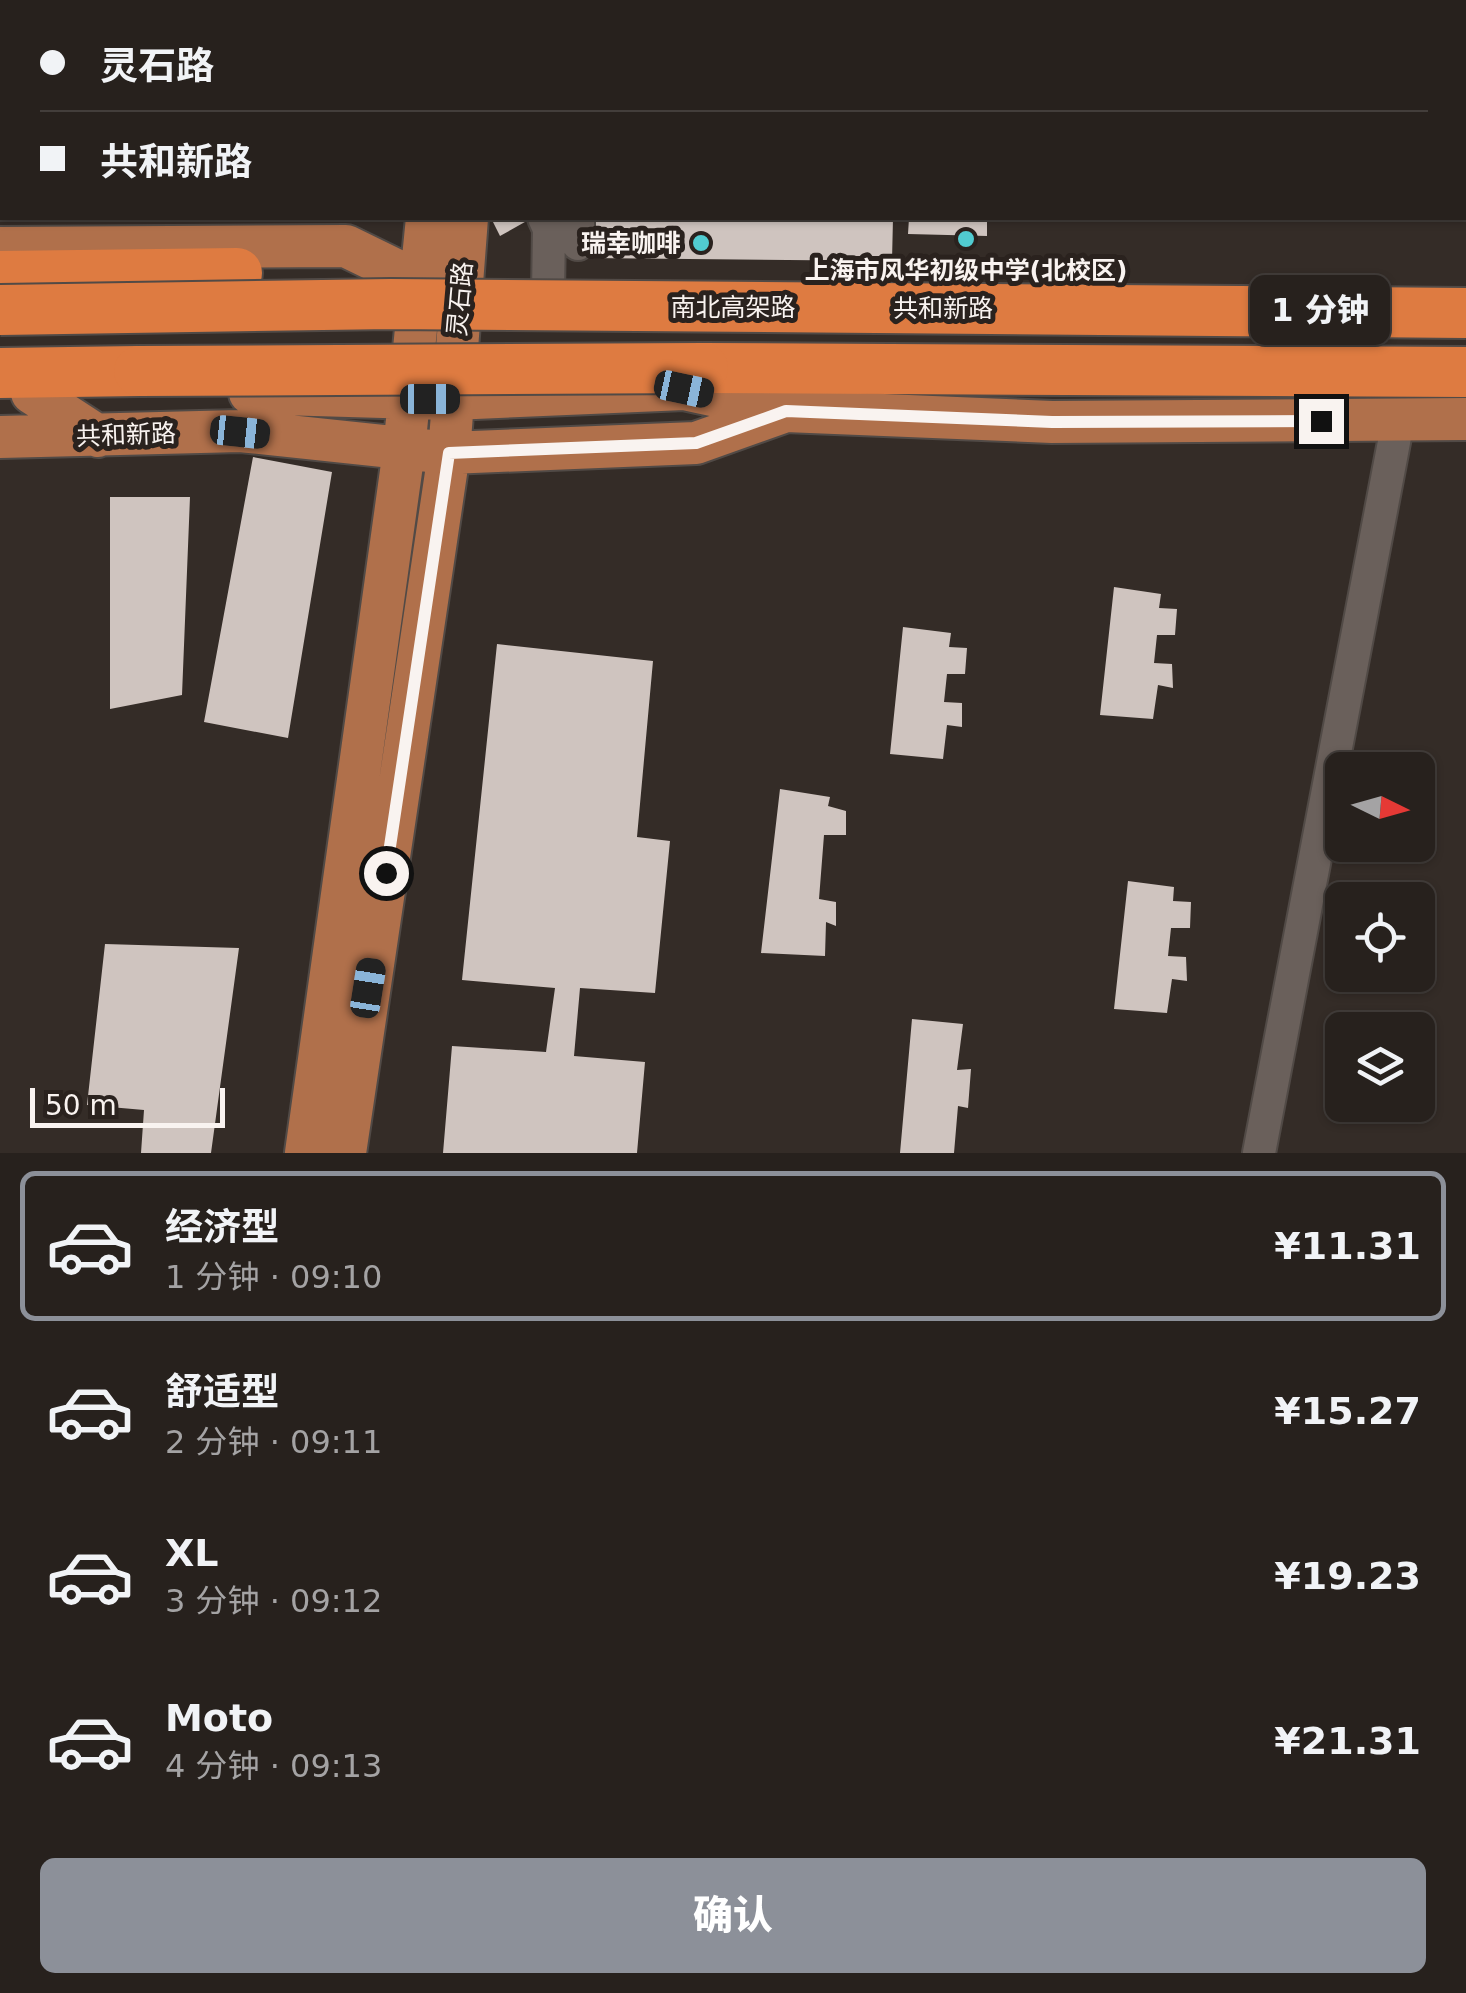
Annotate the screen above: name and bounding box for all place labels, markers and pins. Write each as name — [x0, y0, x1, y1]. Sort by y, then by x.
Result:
marker: 上海市风华初级中学(北校区) — [955, 228, 977, 250]
place label: 瑞幸咖啡 — [581, 229, 681, 258]
marker: 瑞幸咖啡 — [690, 232, 712, 254]
place label: 上海市风华初级中学(北校区) — [805, 256, 1127, 285]

